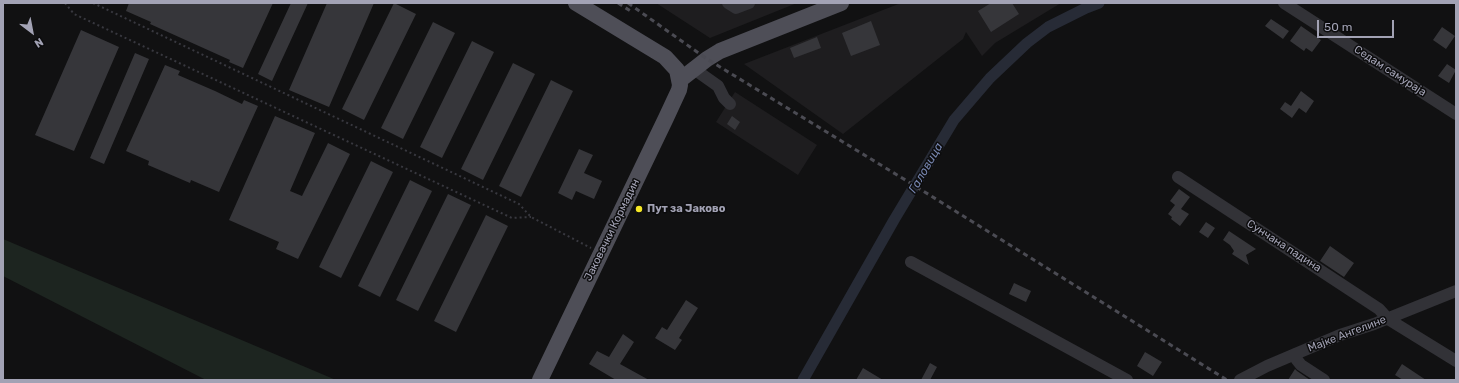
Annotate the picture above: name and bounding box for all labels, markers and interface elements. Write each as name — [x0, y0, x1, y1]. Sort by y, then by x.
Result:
north arrow — [12, 12, 52, 52]
scale bar — [1319, 12, 1396, 38]
text: 50 m — [1324, 20, 1352, 34]
text: N — [32, 35, 45, 50]
street label: Седам самураја — [1351, 43, 1429, 99]
water label: Галовица — [906, 140, 946, 196]
street label: Јаковачки Кормадин — [582, 177, 642, 283]
place label: Пут за Јаково — [647, 202, 725, 216]
marker: Пут за Јаково — [634, 204, 644, 214]
street label: Сунчана падина — [1244, 217, 1324, 275]
street label: Мајке Ангелине — [1306, 313, 1388, 355]

